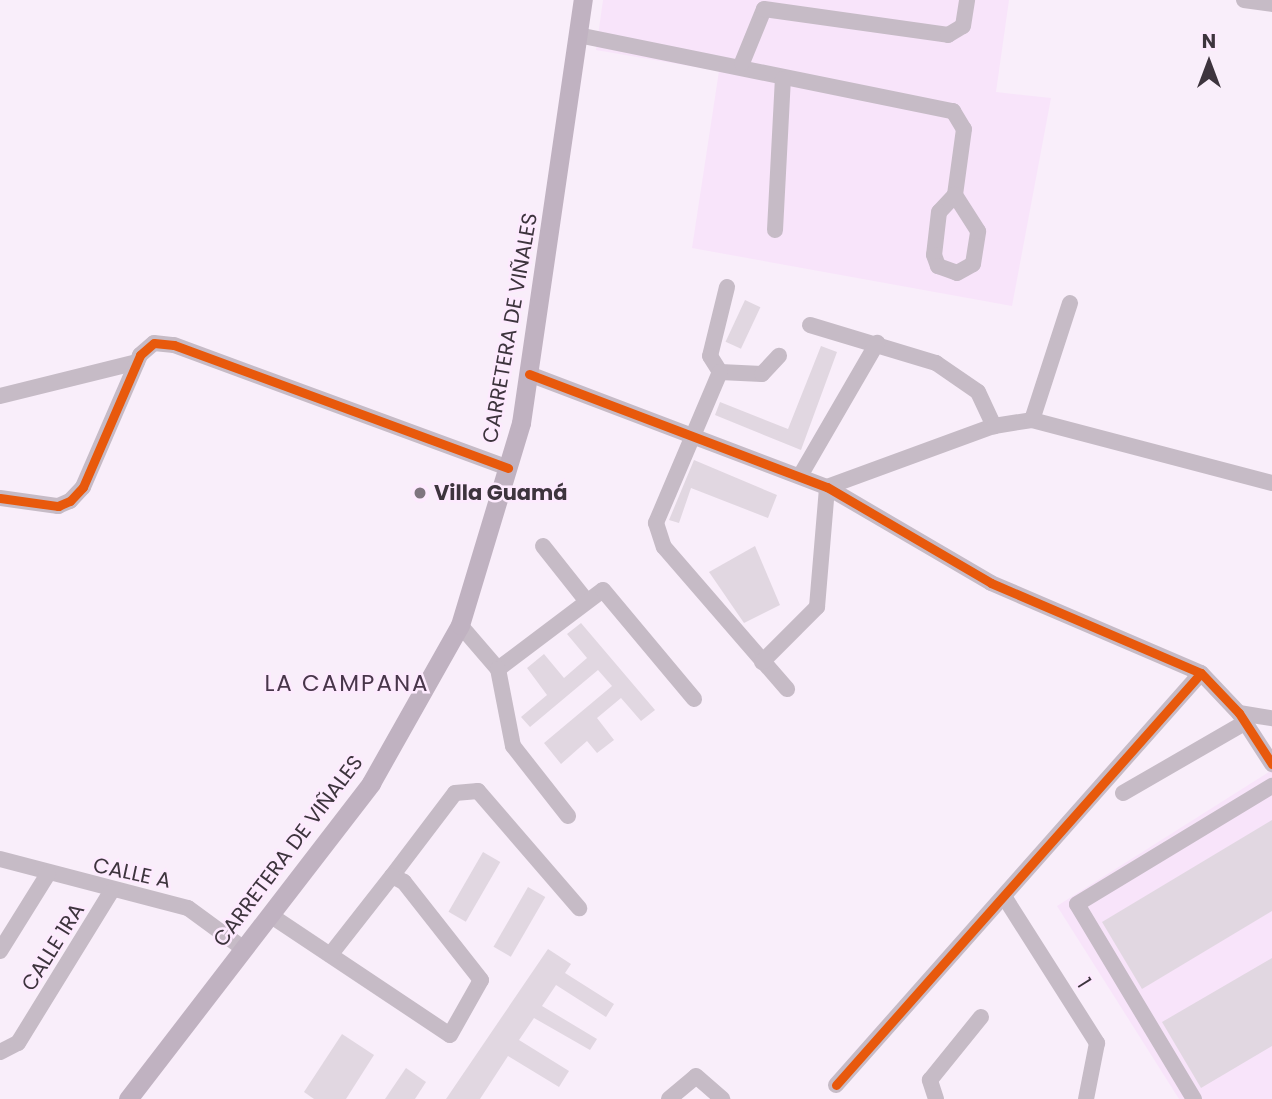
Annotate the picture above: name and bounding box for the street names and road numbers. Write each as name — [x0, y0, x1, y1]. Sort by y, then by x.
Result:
street label: CARRETERA DE VIÑALES — [477, 211, 543, 445]
street label: CARRETERA DE VIÑALES — [208, 750, 368, 952]
street label: CALLE A — [91, 852, 173, 894]
street label: CALLE 1RA — [16, 899, 90, 995]
street label: 1 — [1072, 973, 1096, 993]

